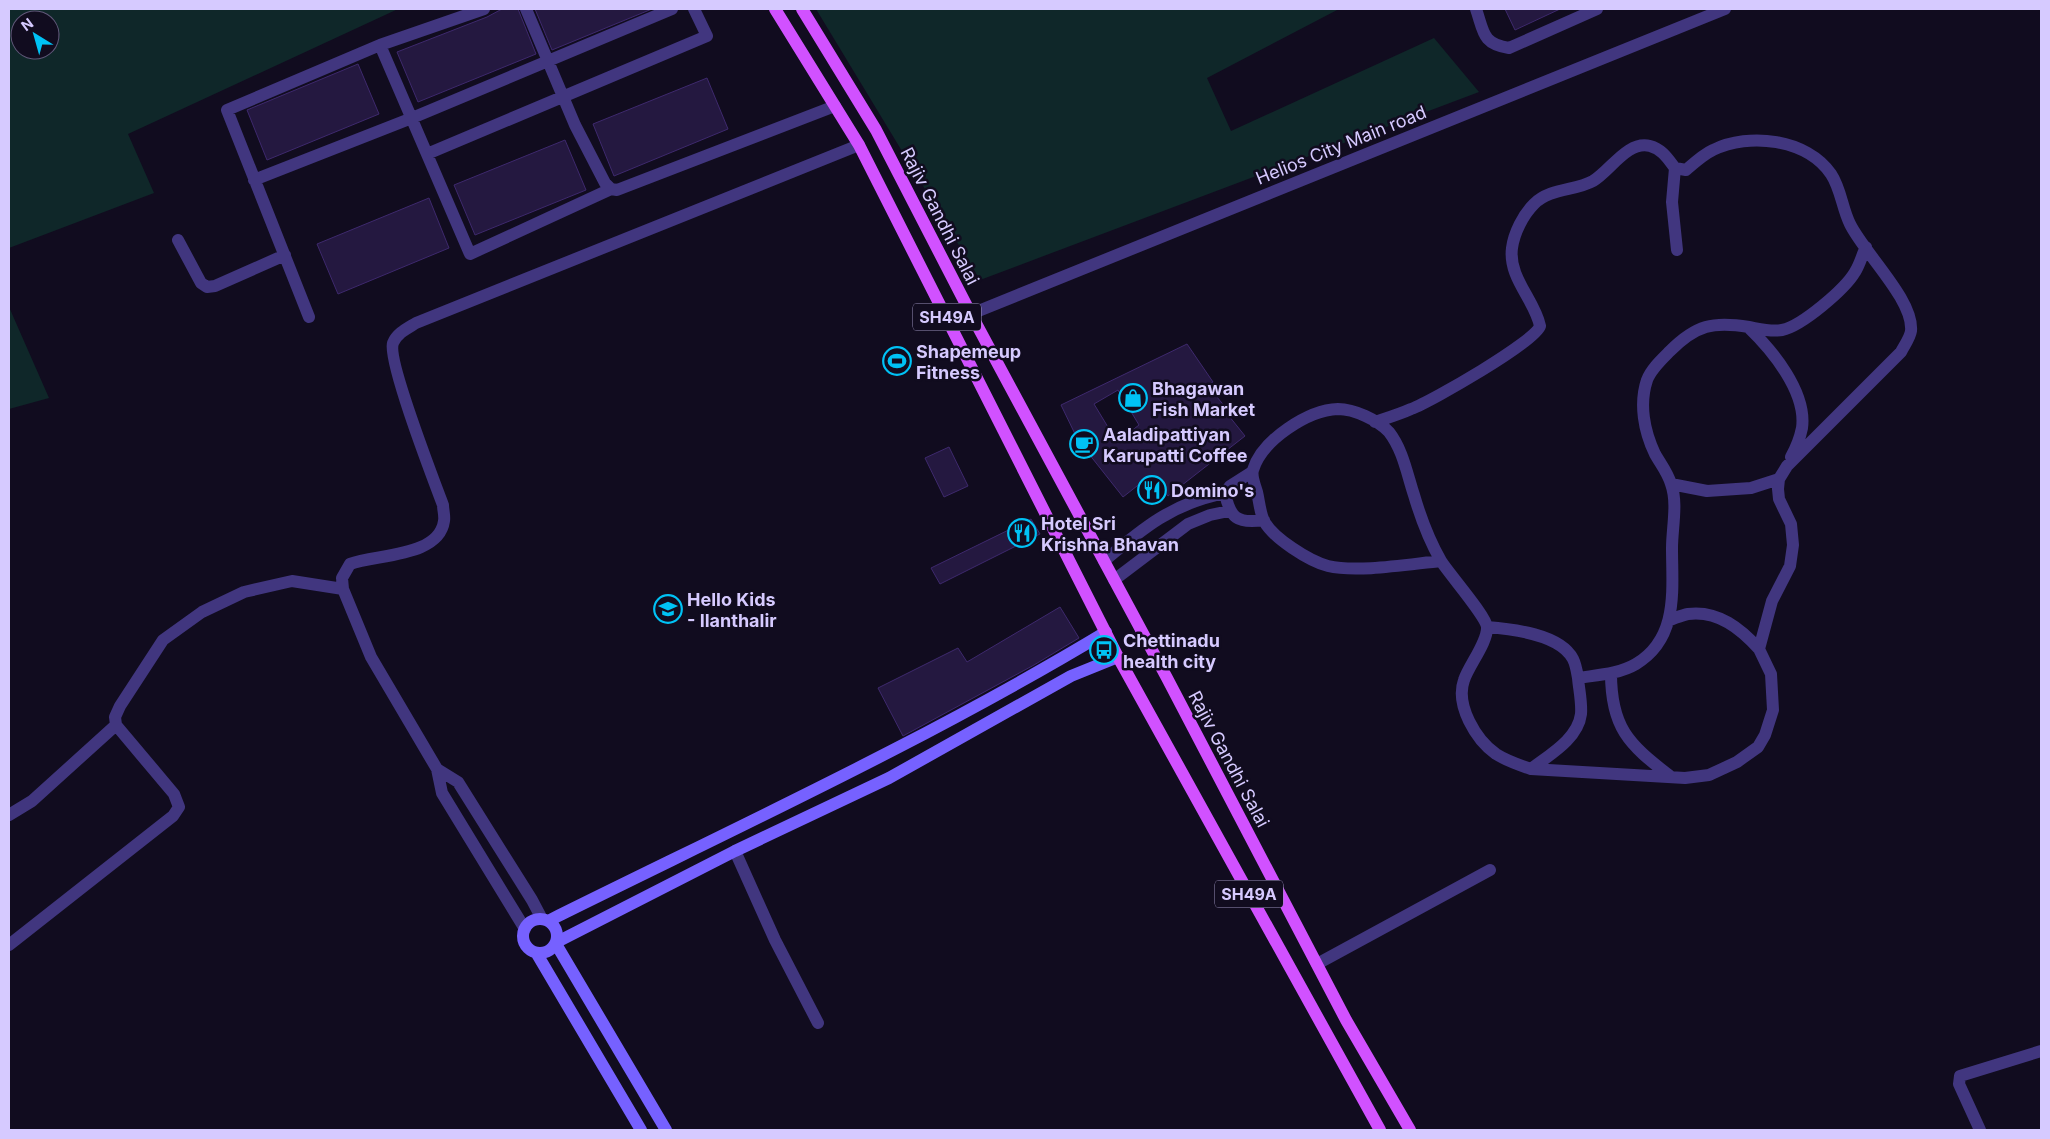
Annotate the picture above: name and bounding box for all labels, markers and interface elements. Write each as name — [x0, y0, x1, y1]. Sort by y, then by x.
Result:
north arrow — [10, 10, 60, 60]
text: N — [17, 14, 36, 34]
street label: Helios City Main road — [1253, 101, 1429, 189]
street label: Rajiv Gandhi Salai — [896, 144, 984, 288]
road number: SH49A — [913, 304, 981, 330]
place label: Shapemeup Fitness — [916, 341, 1021, 383]
sports icon: Shapemeup Fitness — [882, 346, 912, 376]
place label: Bhagawan Fish Market — [1152, 378, 1256, 420]
shop icon: Bhagawan Fish Market — [1118, 383, 1148, 413]
place label: Aaladipattiyan Karupatti Coffee — [1103, 424, 1248, 466]
cafe icon: Aaladipattiyan Karupatti Coffee — [1069, 429, 1099, 459]
restaurant icon: Domino's — [1137, 475, 1167, 505]
place label: Domino's — [1171, 480, 1254, 501]
place label: Hotel Sri Krishna Bhavan — [1041, 513, 1179, 555]
restaurant icon: Hotel Sri Krishna Bhavan — [1007, 518, 1037, 548]
place label: Hello Kids - Ilanthalir — [687, 589, 777, 631]
school or university icon: Hello Kids - Ilanthalir — [653, 594, 683, 624]
place label: Chettinadu health city — [1123, 630, 1220, 672]
bus stop icon: Chettinadu health city — [1089, 635, 1119, 665]
street label: Rajiv Gandhi Salai — [1184, 687, 1274, 831]
road number: SH49A — [1215, 881, 1283, 908]

